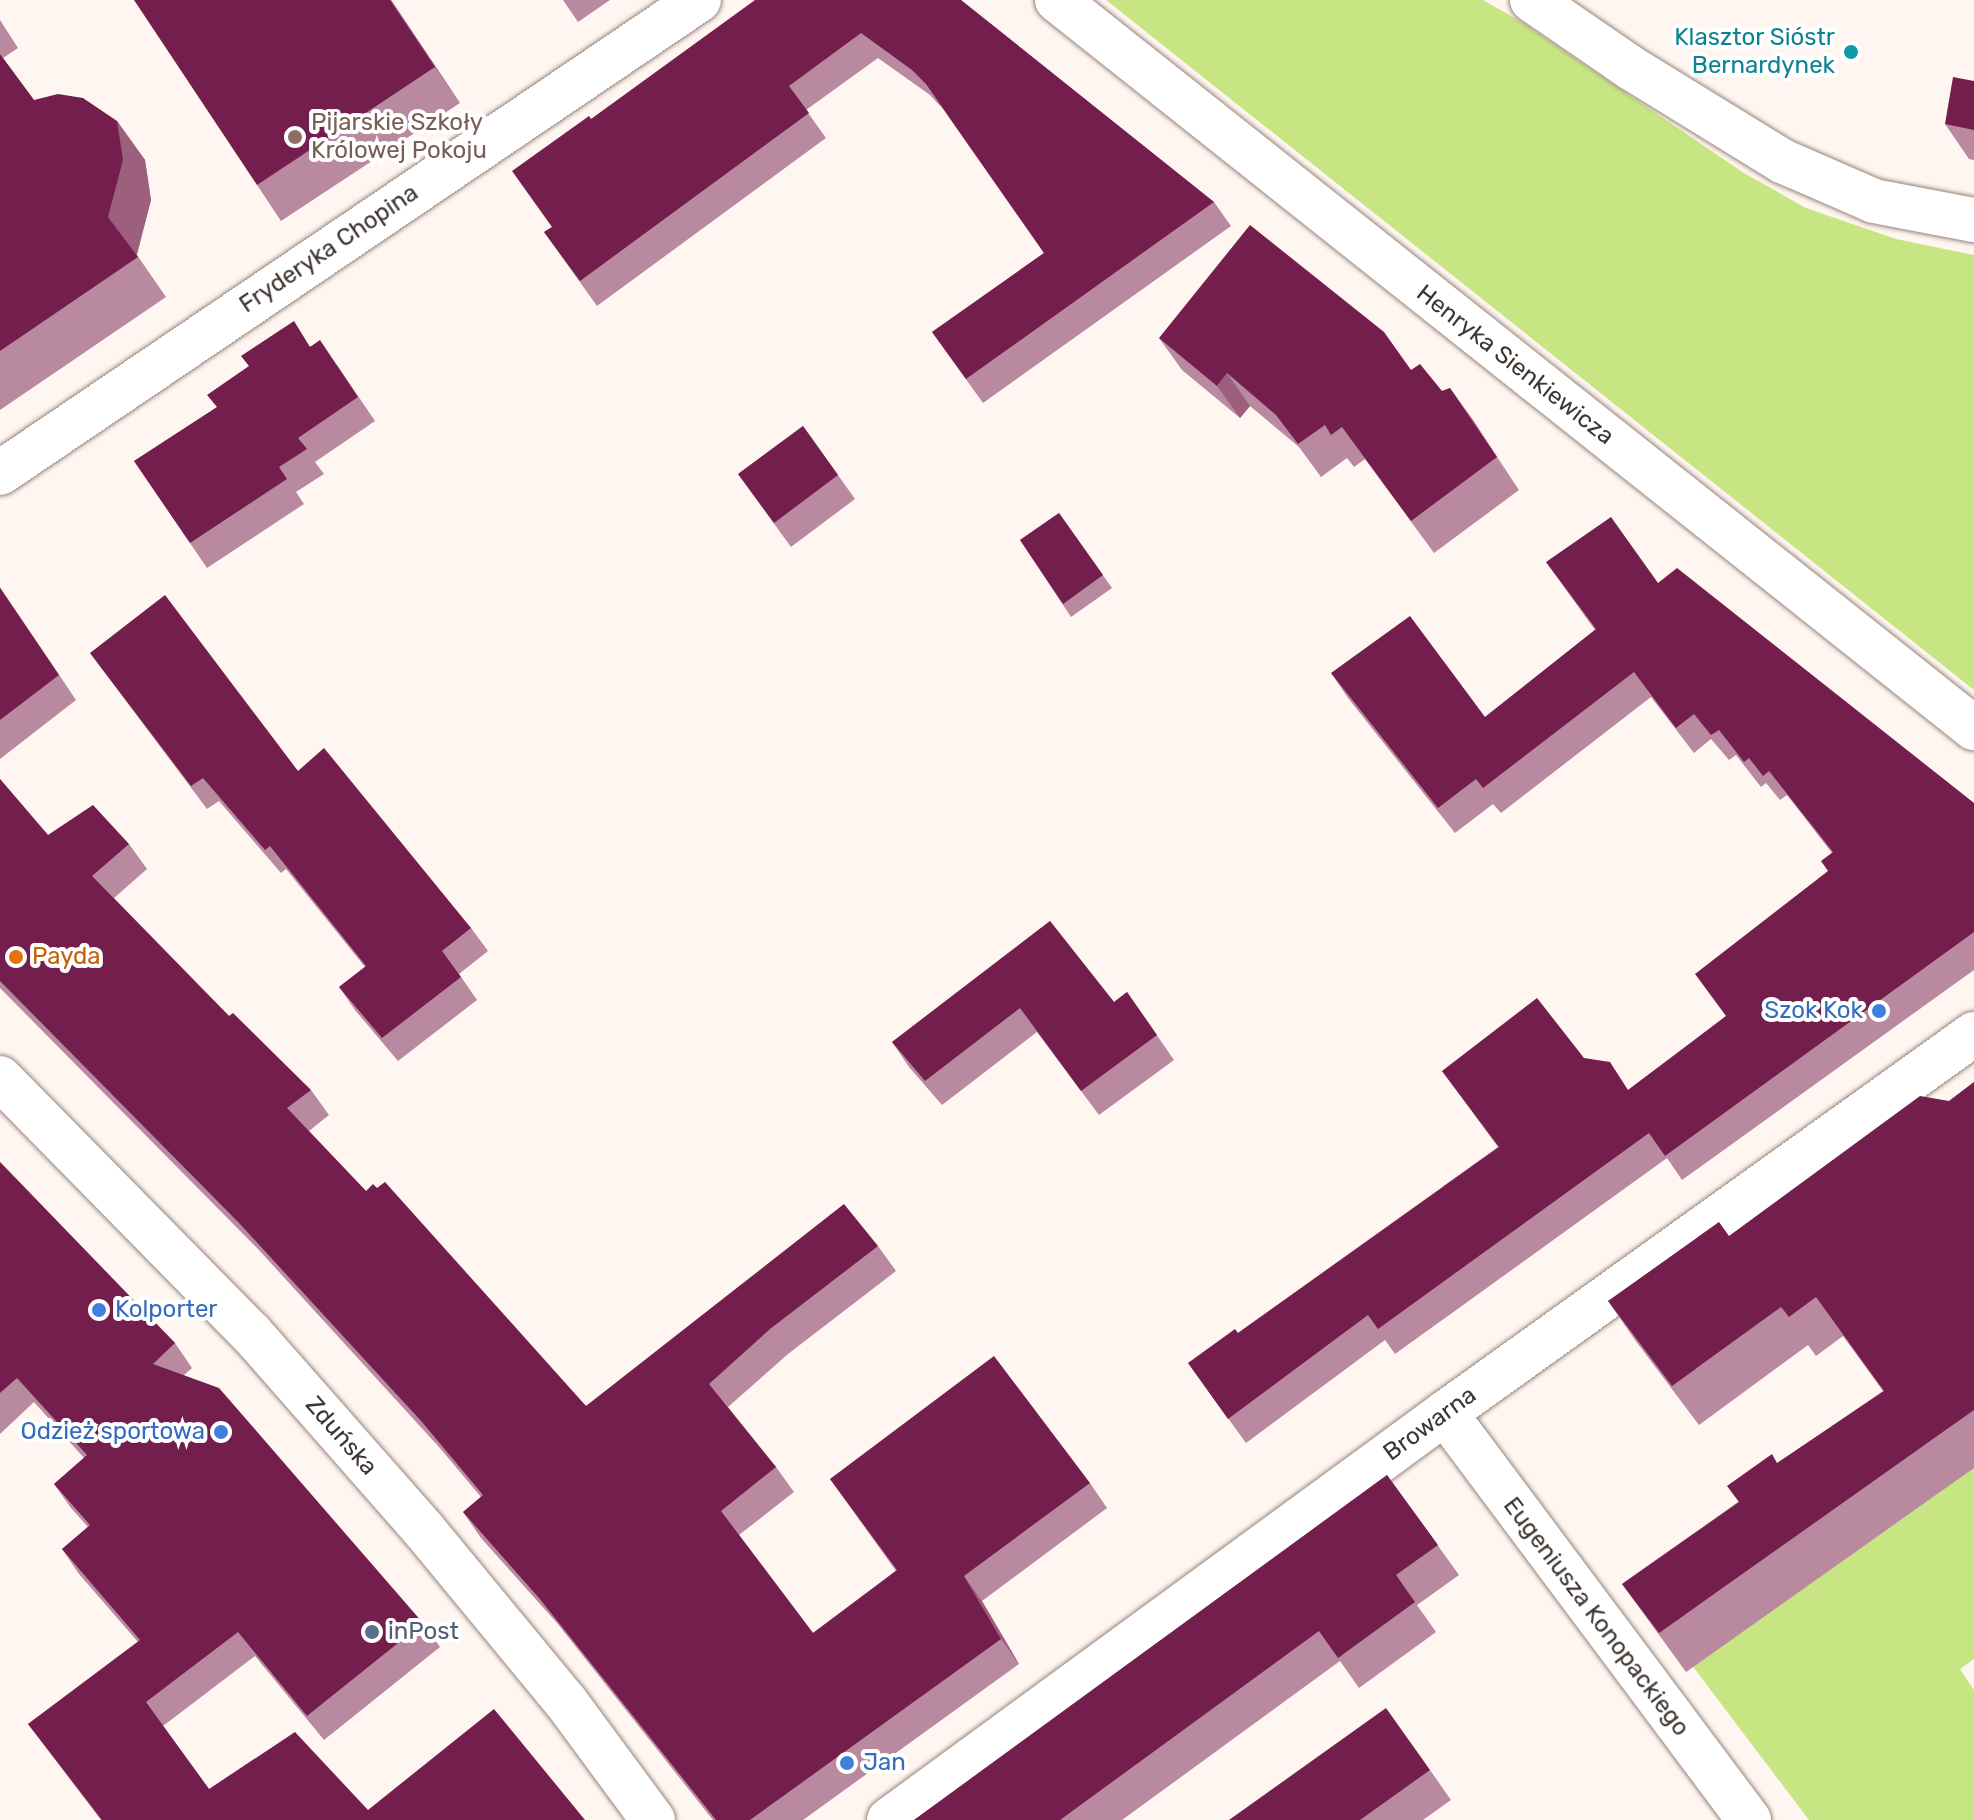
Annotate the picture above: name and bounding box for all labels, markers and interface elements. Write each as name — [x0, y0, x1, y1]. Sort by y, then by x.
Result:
place label: Klasztor Sióstr Bernardynek — [1674, 24, 1835, 80]
marker: Klasztor Sióstr Bernardynek — [1842, 43, 1860, 61]
place label: Pijarskie Szkoły Królowej Pokoju — [311, 109, 487, 165]
marker: Pijarskie Szkoły Królowej Pokoju — [286, 128, 304, 146]
street label: Fryderyka Chopina — [234, 179, 424, 319]
street label: Henryka Sienkiewicza — [1411, 279, 1619, 451]
place label: Payda — [32, 943, 101, 971]
marker: Payda — [7, 948, 25, 966]
place label: Szok Kok — [1764, 997, 1863, 1025]
marker: Szok Kok — [1870, 1002, 1888, 1020]
place label: Kolporter — [115, 1296, 217, 1324]
marker: Kolporter — [90, 1301, 108, 1319]
street label: Browarna — [1378, 1381, 1482, 1467]
street label: Zduńska — [299, 1391, 383, 1481]
place label: Odzież sportowa — [21, 1418, 205, 1446]
marker: Odzież sportowa — [212, 1423, 230, 1441]
street label: Eugeniusza Konopackiego — [1497, 1492, 1695, 1742]
place label: inPost — [388, 1618, 459, 1646]
marker: inPost — [363, 1623, 381, 1641]
place label: Jan — [863, 1749, 906, 1777]
marker: Jan — [838, 1754, 856, 1772]

